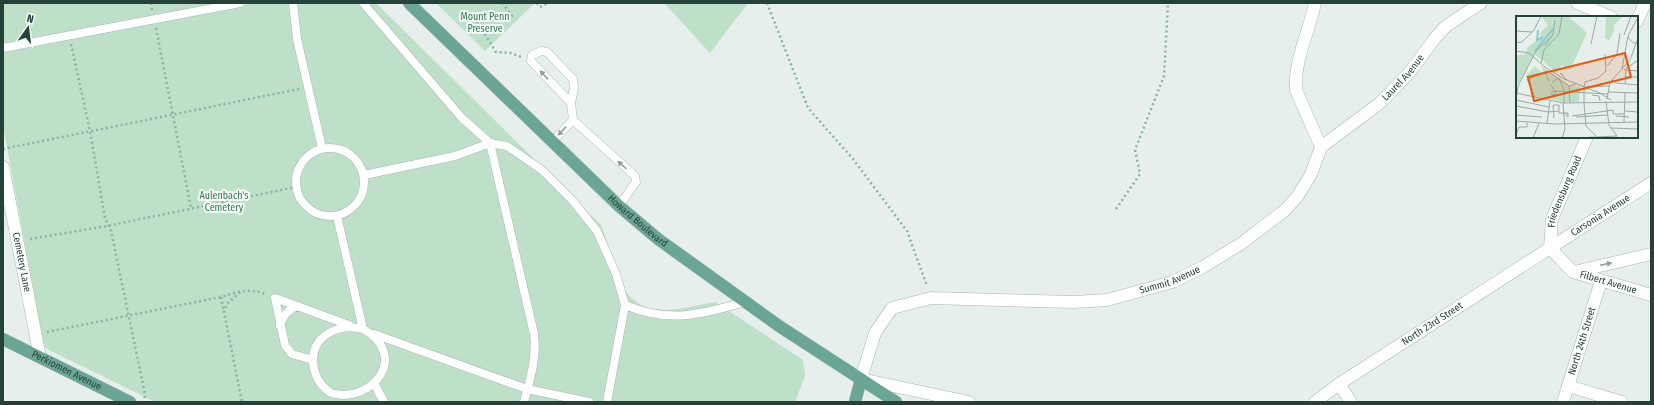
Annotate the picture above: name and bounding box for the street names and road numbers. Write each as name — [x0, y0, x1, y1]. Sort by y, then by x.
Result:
street label: Laurel Avenue — [1380, 52, 1427, 103]
street label: Friedensburg Road — [1545, 154, 1584, 228]
street label: Howard Boulevard — [605, 192, 670, 250]
street label: Carsonia Avenue — [1569, 192, 1632, 239]
street label: Cemetery Lane — [10, 231, 33, 293]
street label: Summit Avenue — [1138, 263, 1202, 297]
street label: Filbert Avenue — [1578, 268, 1638, 296]
street label: North 23rd Street — [1400, 299, 1466, 348]
street label: North 24th Street — [1566, 305, 1599, 376]
street label: Perkiomen Avenue — [30, 348, 103, 393]

